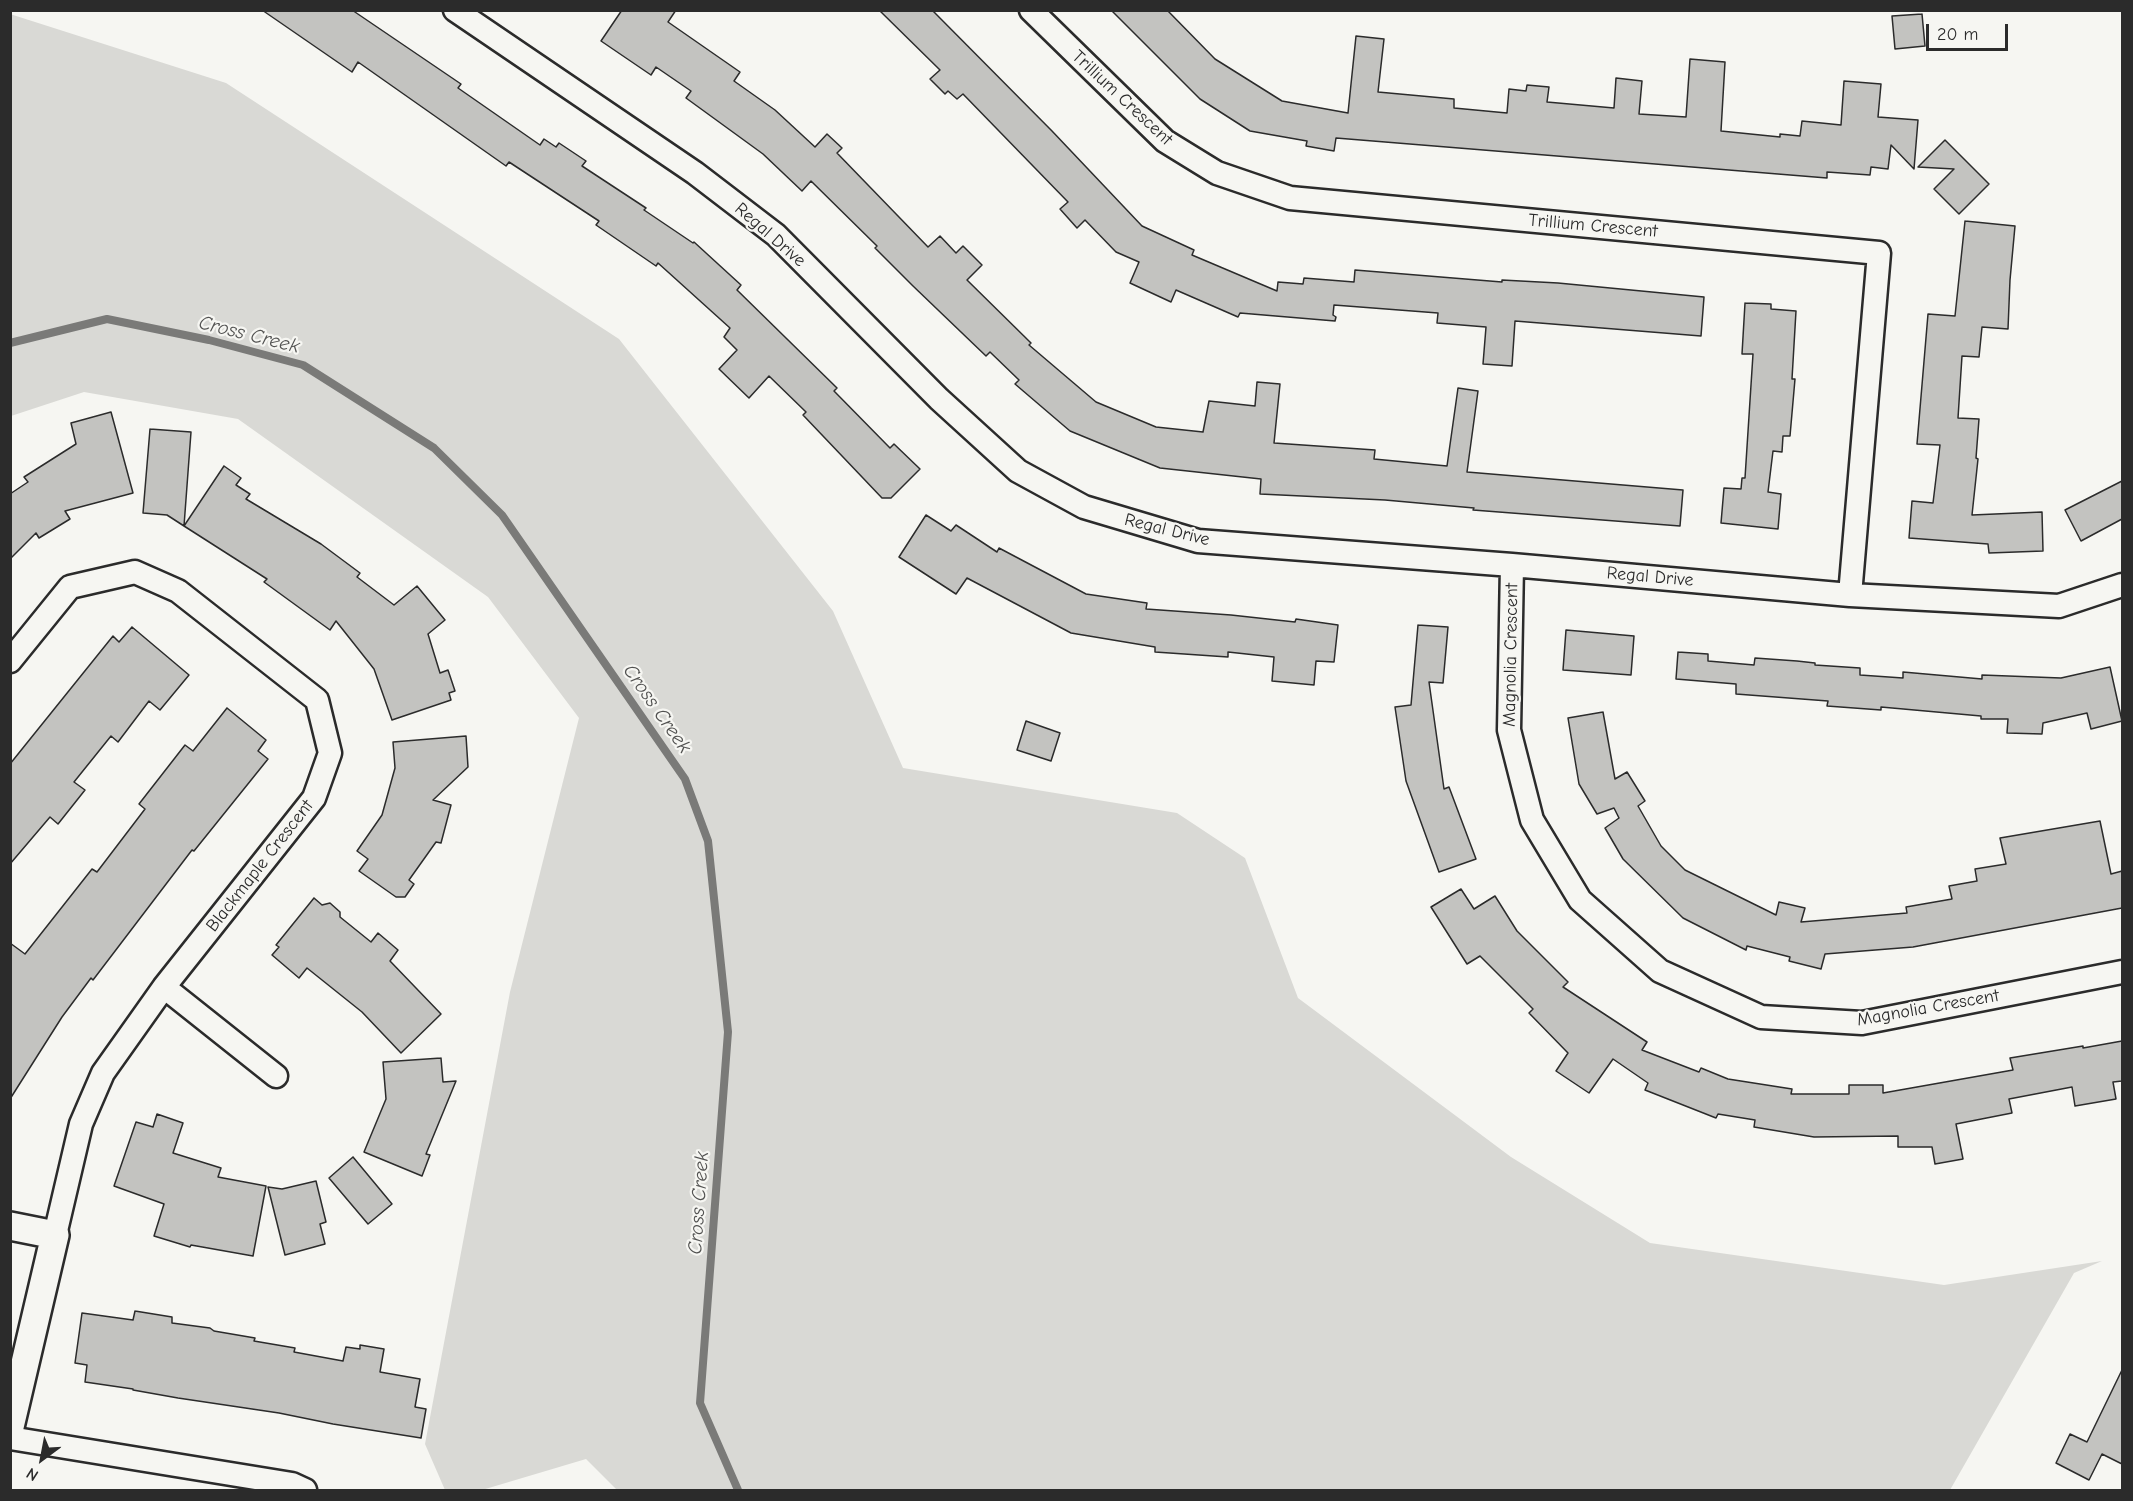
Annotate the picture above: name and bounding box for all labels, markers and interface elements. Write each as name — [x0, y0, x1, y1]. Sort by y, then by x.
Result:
scale bar — [1929, 12, 2012, 50]
text: 20 m — [1937, 24, 1978, 45]
street label: Trillium Crescent — [1067, 46, 1177, 150]
street label: Regal Drive — [730, 198, 810, 272]
street label: Trillium Crescent — [1527, 210, 1659, 242]
water label: Cross Creek — [196, 311, 302, 359]
street label: Regal Drive — [1122, 509, 1212, 551]
street label: Regal Drive — [1606, 562, 1694, 592]
street label: Magnolia Crescent — [1499, 583, 1523, 727]
water label: Cross Creek — [618, 660, 696, 758]
street label: Blackmaple Crescent — [202, 796, 318, 936]
street label: Magnolia Crescent — [1855, 985, 2001, 1031]
water label: Cross Creek — [683, 1151, 715, 1255]
north arrow — [12, 1429, 72, 1489]
text: N — [23, 1464, 42, 1485]

